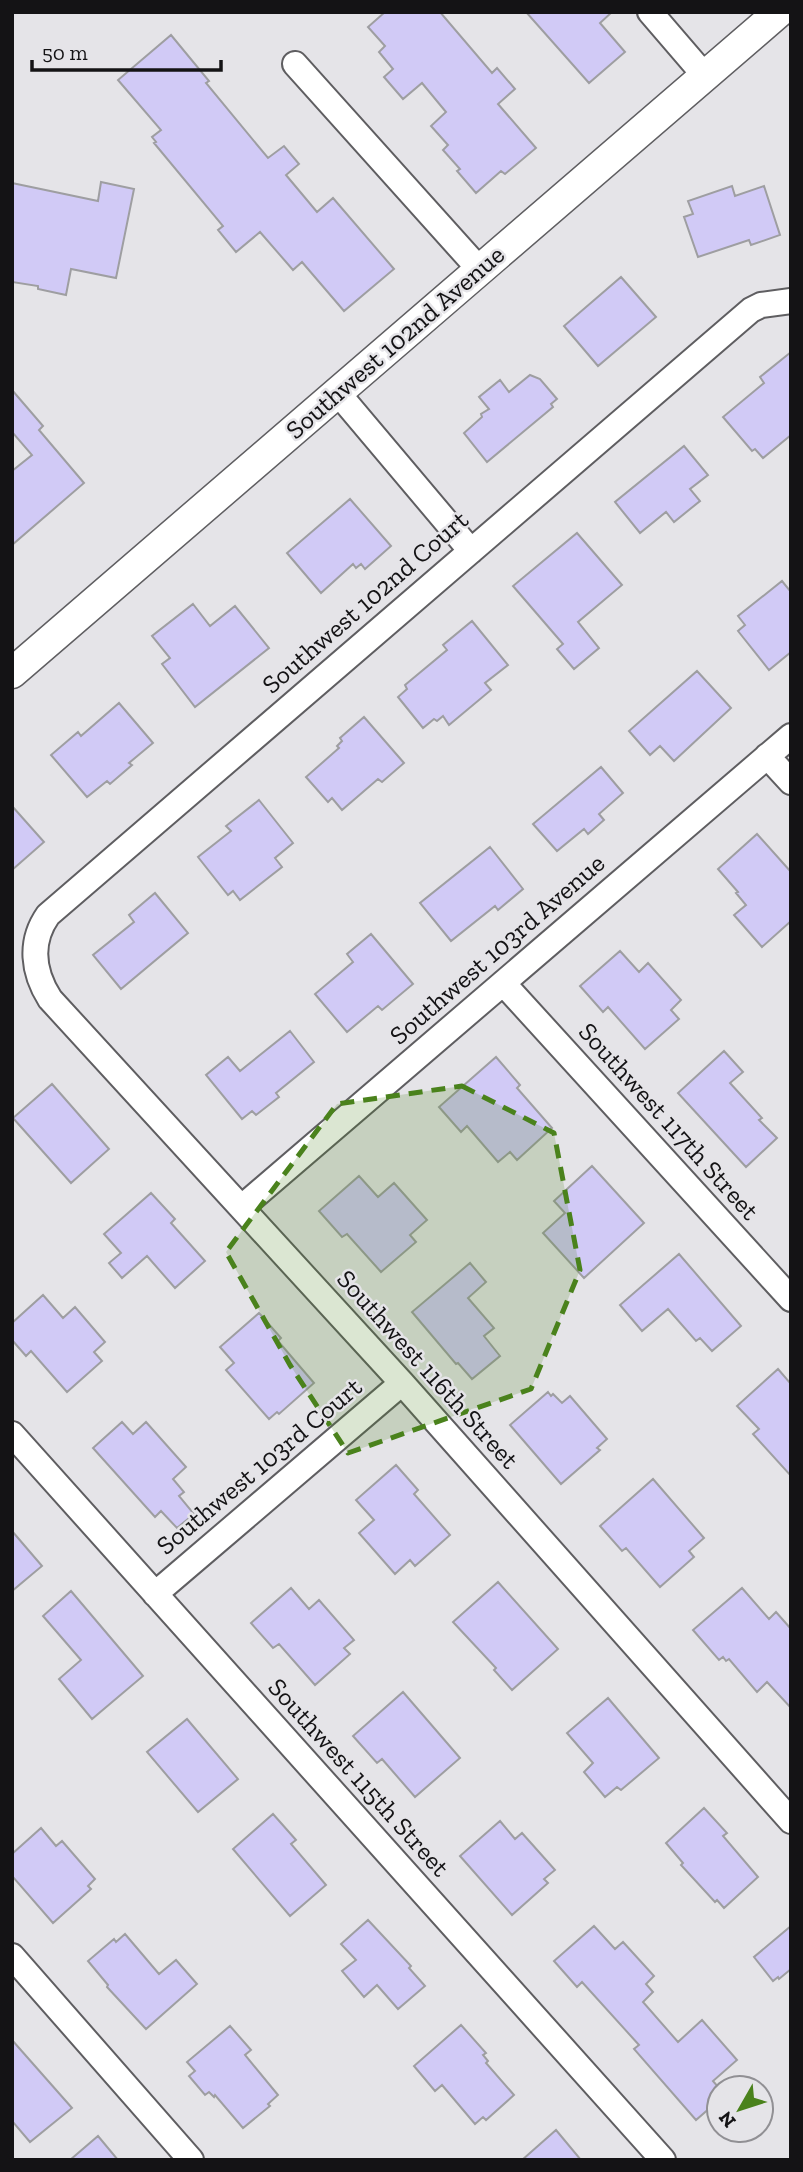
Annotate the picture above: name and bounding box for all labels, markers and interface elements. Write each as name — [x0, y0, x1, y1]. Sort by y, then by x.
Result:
scale bar — [32, 28, 220, 72]
text: 50 m — [42, 40, 88, 65]
street label: Southwest 102nd Avenue — [279, 238, 511, 446]
street label: Southwest 102nd Court — [255, 503, 475, 700]
street label: Southwest 103rd Avenue — [383, 847, 611, 1051]
street label: Southwest 117th Street — [572, 1016, 766, 1227]
street label: Southwest 116th Street — [330, 1263, 526, 1475]
street label: Southwest 103rd Court — [150, 1370, 369, 1561]
street label: Southwest 115th Street — [261, 1671, 457, 1883]
north arrow — [705, 2074, 775, 2144]
text: N — [714, 2107, 741, 2132]

